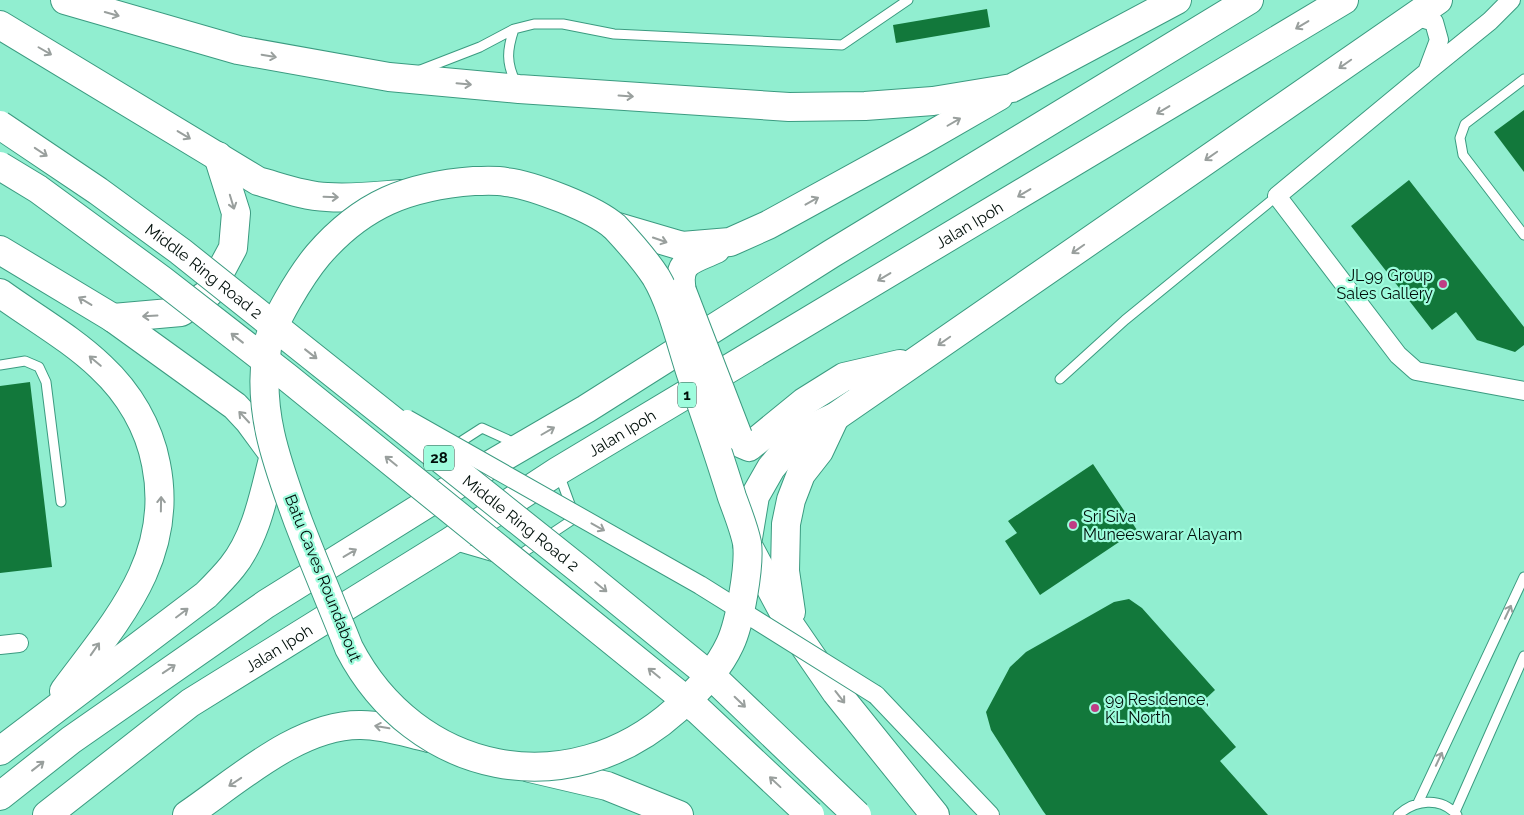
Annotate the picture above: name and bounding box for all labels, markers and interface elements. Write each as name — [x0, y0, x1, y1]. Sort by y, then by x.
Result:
one-way arrow — [103, 9, 119, 19]
one-way arrow — [1296, 21, 1310, 31]
one-way arrow — [37, 46, 51, 56]
one-way arrow — [260, 51, 276, 61]
one-way arrow — [1338, 59, 1352, 69]
one-way arrow — [456, 79, 472, 89]
one-way arrow — [618, 92, 634, 101]
one-way arrow — [1157, 105, 1171, 115]
one-way arrow — [947, 117, 961, 127]
one-way arrow — [176, 130, 190, 140]
one-way arrow — [33, 147, 47, 157]
one-way arrow — [1205, 151, 1219, 161]
one-way arrow — [1018, 189, 1032, 199]
one-way arrow — [322, 192, 339, 202]
one-way arrow — [228, 194, 238, 210]
one-way arrow — [804, 196, 819, 205]
street label: Jalan Ipoh — [932, 197, 1006, 252]
street label: Middle Ring Road 2 — [142, 219, 266, 323]
one-way arrow — [652, 236, 668, 245]
one-way arrow — [1071, 244, 1085, 254]
place label: JL99 Group Sales Gallery — [1336, 266, 1433, 303]
one-way arrow — [878, 272, 892, 282]
marker: JL99 Group Sales Gallery — [1437, 278, 1449, 290]
one-way arrow — [78, 295, 92, 305]
one-way arrow — [142, 312, 158, 321]
one-way arrow — [230, 333, 244, 343]
one-way arrow — [937, 336, 951, 346]
one-way arrow — [304, 349, 317, 360]
one-way arrow — [88, 356, 101, 367]
road number: 1 — [678, 382, 696, 408]
street label: Jalan Ipoh — [584, 405, 659, 460]
one-way arrow — [238, 410, 250, 423]
one-way arrow — [540, 426, 554, 436]
road number: 28 — [424, 446, 454, 470]
one-way arrow — [385, 456, 398, 467]
street label: Middle Ring Road 2 — [459, 471, 583, 575]
street label: Batu Caves Roundabout — [281, 492, 365, 665]
one-way arrow — [156, 496, 165, 512]
place label: Sri Siva Muneeswarar Alayam — [1083, 507, 1242, 544]
marker: Sri Siva Muneeswarar Alayam — [1067, 519, 1079, 531]
one-way arrow — [590, 522, 605, 532]
one-way arrow — [342, 547, 356, 557]
one-way arrow — [595, 582, 608, 593]
one-way arrow — [1503, 605, 1513, 620]
one-way arrow — [175, 608, 188, 619]
street label: Jalan Ipoh — [242, 620, 316, 676]
one-way arrow — [90, 642, 100, 656]
one-way arrow — [162, 664, 176, 675]
one-way arrow — [647, 668, 660, 679]
one-way arrow — [834, 690, 845, 703]
place label: 99 Residence, KL North — [1105, 690, 1209, 727]
one-way arrow — [733, 696, 746, 708]
marker: 99 Residence, KL North — [1089, 702, 1101, 714]
one-way arrow — [374, 722, 390, 732]
one-way arrow — [1434, 752, 1444, 767]
one-way arrow — [31, 760, 44, 771]
one-way arrow — [768, 776, 781, 788]
one-way arrow — [228, 778, 242, 788]

